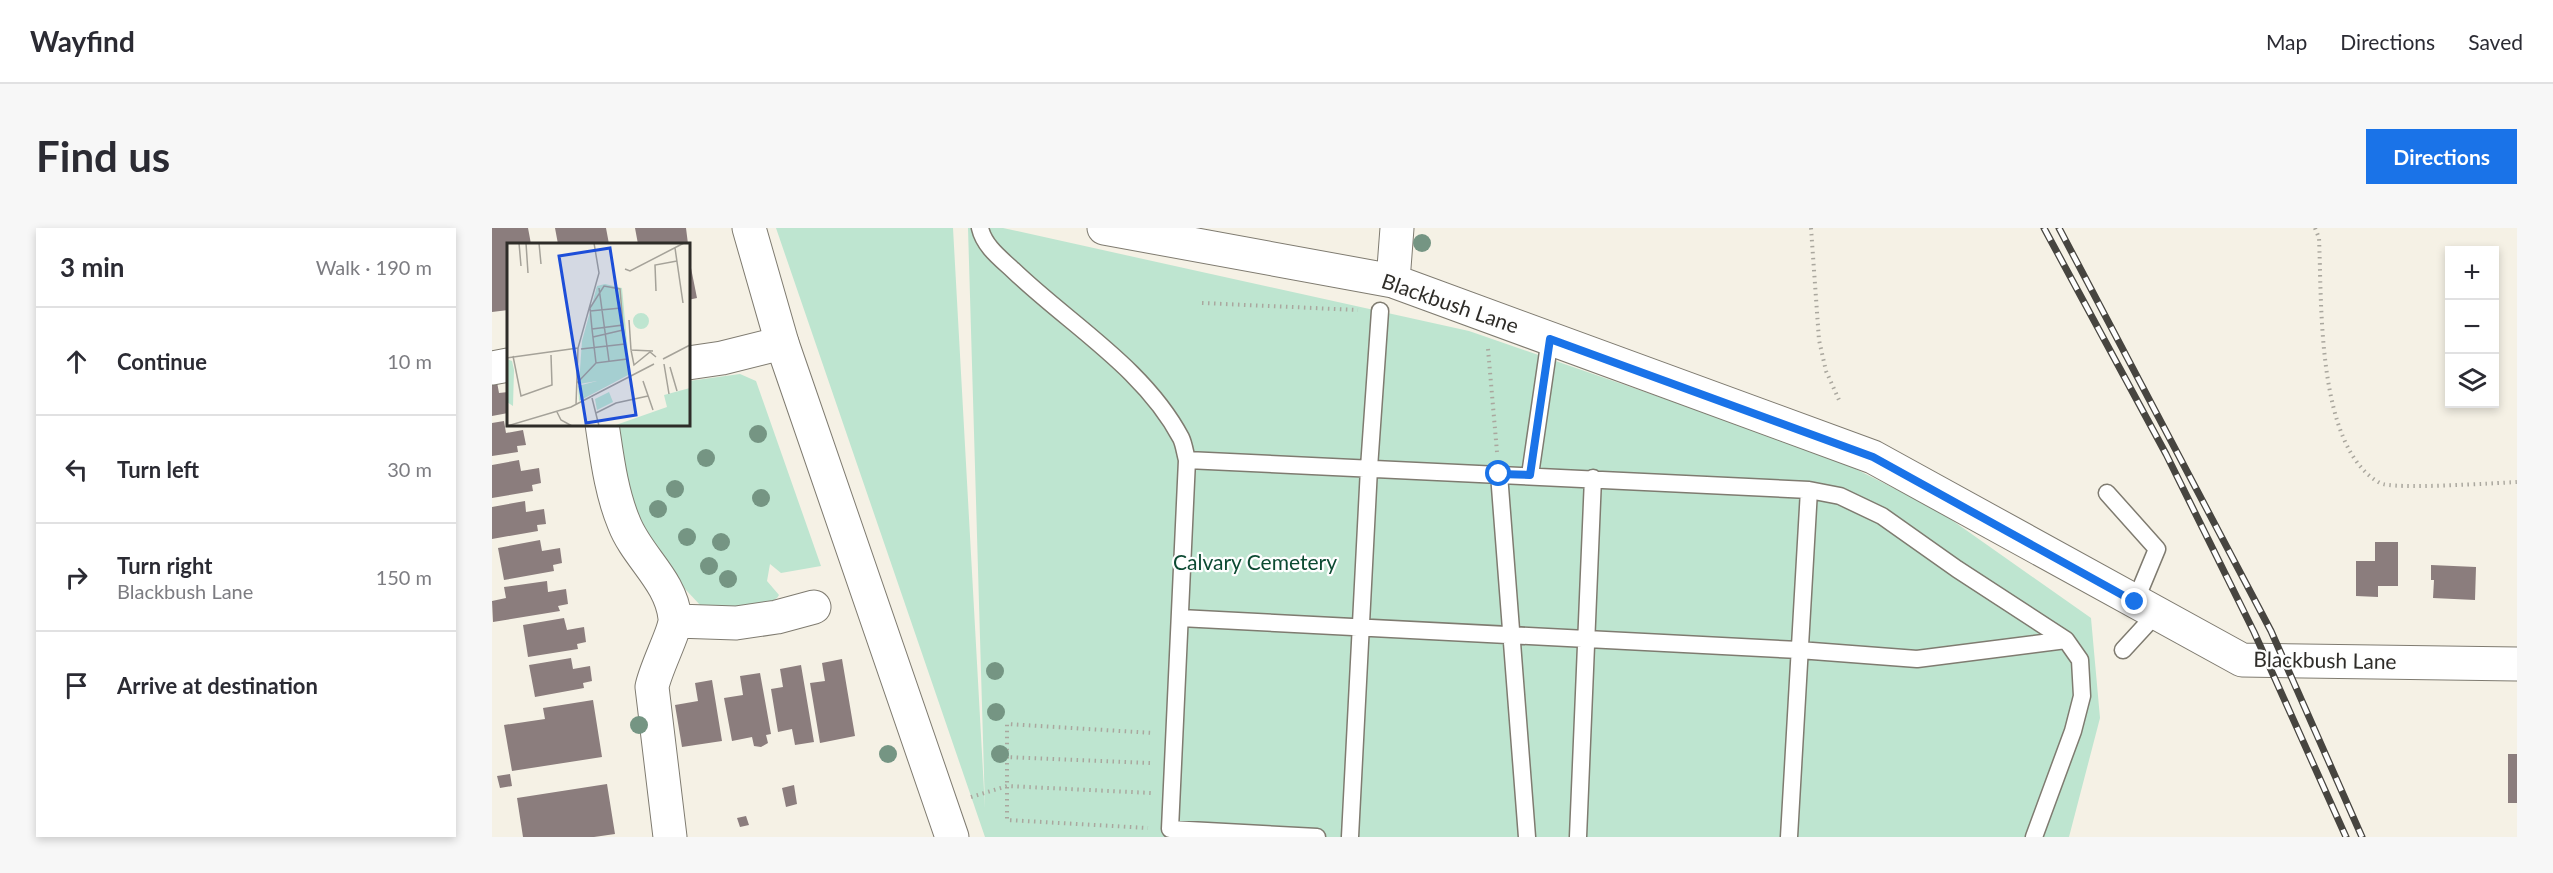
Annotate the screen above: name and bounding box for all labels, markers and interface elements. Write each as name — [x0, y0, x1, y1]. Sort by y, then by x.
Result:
text: Wayfind — [30, 24, 135, 58]
text: Map — [2266, 29, 2307, 54]
text: Directions — [2340, 29, 2435, 54]
text: Saved — [2468, 29, 2523, 54]
button: Directions — [2366, 129, 2517, 184]
text: Find us — [36, 131, 170, 181]
inset map — [507, 243, 690, 426]
map controls — [2445, 246, 2499, 408]
button: + — [2445, 246, 2499, 300]
text: 3 min — [60, 251, 124, 283]
text: Walk · 190 m — [316, 255, 432, 279]
street label: Blackbush Lane — [1379, 267, 1522, 338]
button: − — [2445, 300, 2499, 354]
icon: ahead — [60, 345, 93, 378]
text: Continue — [117, 348, 207, 375]
text: 10 m — [387, 349, 432, 373]
button: layers — [2445, 354, 2499, 408]
icon: left — [60, 453, 93, 486]
text: Turn left — [117, 456, 199, 483]
text: 30 m — [387, 457, 432, 481]
route start — [1485, 460, 1511, 486]
park label: Calvary Cemetery — [1173, 549, 1337, 574]
text: Turn right — [117, 552, 212, 579]
icon: right — [60, 561, 93, 594]
text: 150 m — [376, 565, 432, 589]
text: Blackbush Lane — [117, 579, 253, 603]
route end — [2121, 588, 2147, 614]
street label: Blackbush Lane — [2253, 646, 2397, 673]
icon: arrive — [60, 669, 93, 702]
text: Arrive at destination — [117, 672, 318, 699]

